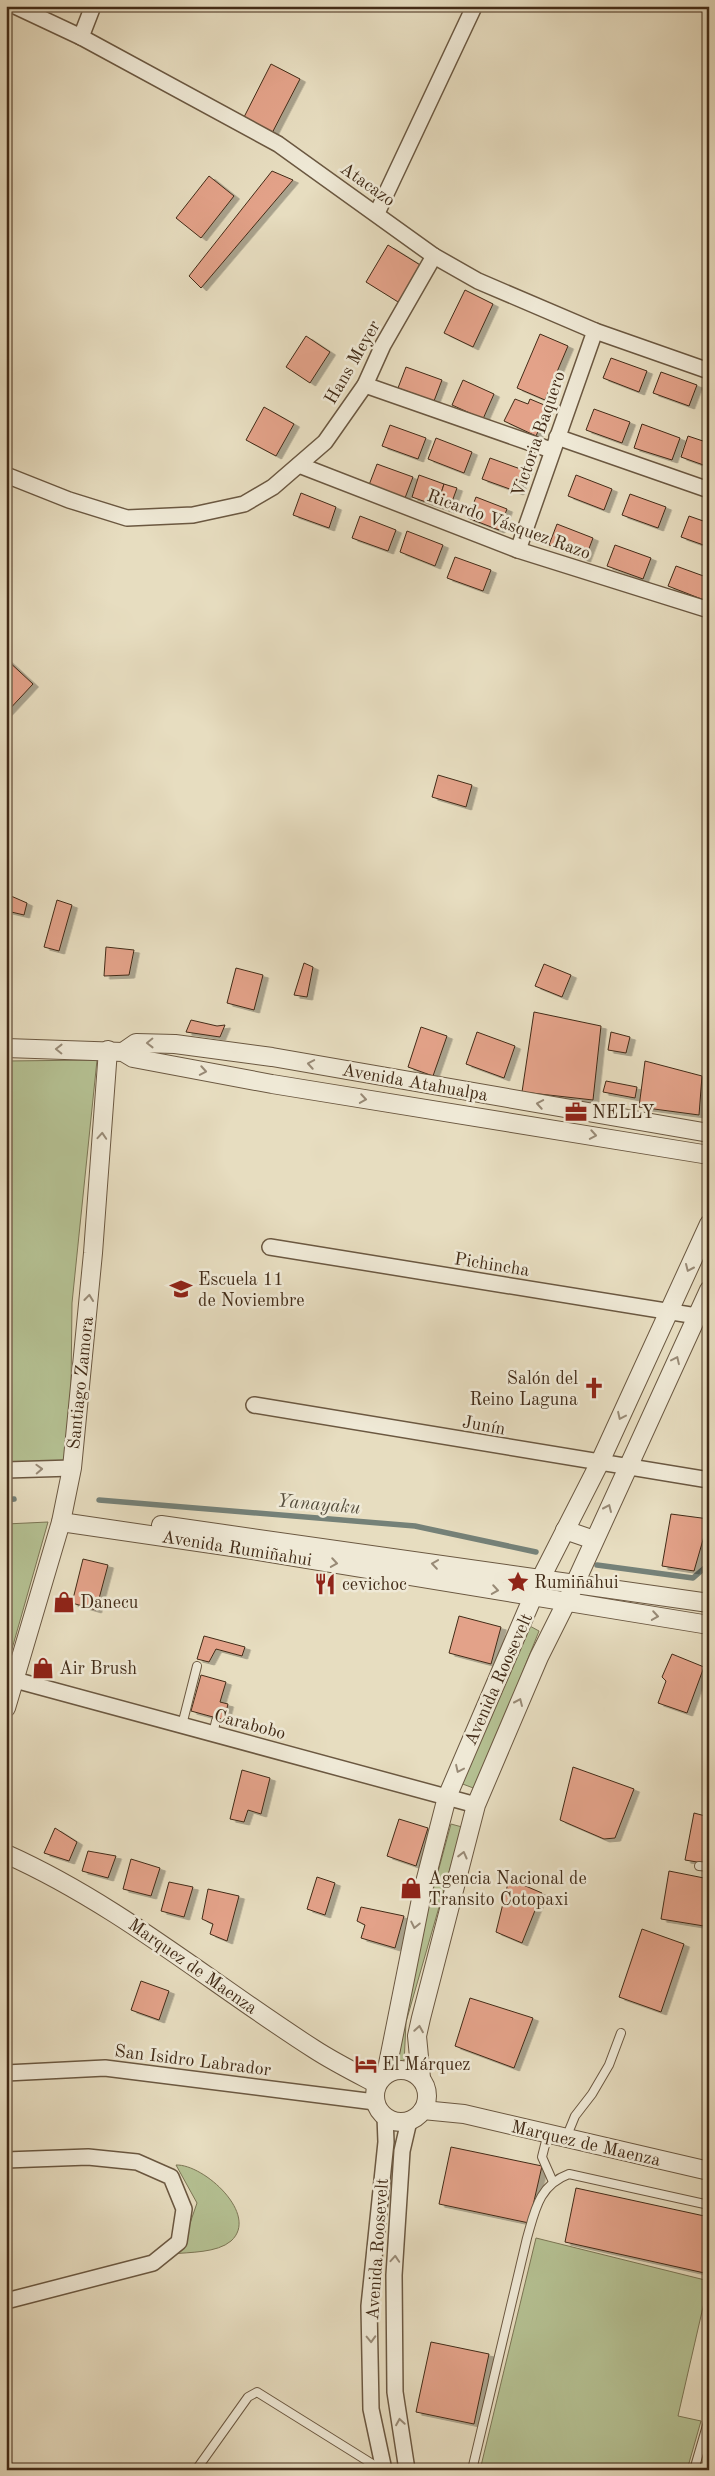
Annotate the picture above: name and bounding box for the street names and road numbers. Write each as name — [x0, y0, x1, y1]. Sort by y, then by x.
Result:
street label: Atacazo — [337, 160, 398, 210]
street label: Hans Meyer — [322, 317, 384, 407]
street label: Victoria Baquero — [509, 369, 569, 500]
street label: Ricardo Vásquez Razo — [424, 487, 593, 563]
street label: Avenida Atahualpa — [340, 1061, 489, 1105]
street label: Pichincha — [453, 1250, 531, 1280]
street label: Santiago Zamora — [65, 1316, 97, 1450]
street label: Junín — [461, 1413, 507, 1439]
street label: Avenida Rumiñahui — [160, 1528, 313, 1570]
street label: Avenida Roosevelt — [462, 1611, 536, 1748]
street label: Carabobo — [212, 1707, 288, 1743]
street label: Marquez de Maenza — [125, 1916, 260, 2018]
street label: San Isidro Labrador — [114, 2042, 273, 2080]
street label: Marquez de Maenza — [509, 2118, 662, 2170]
street label: Avenida Roosevelt — [364, 2177, 392, 2321]

